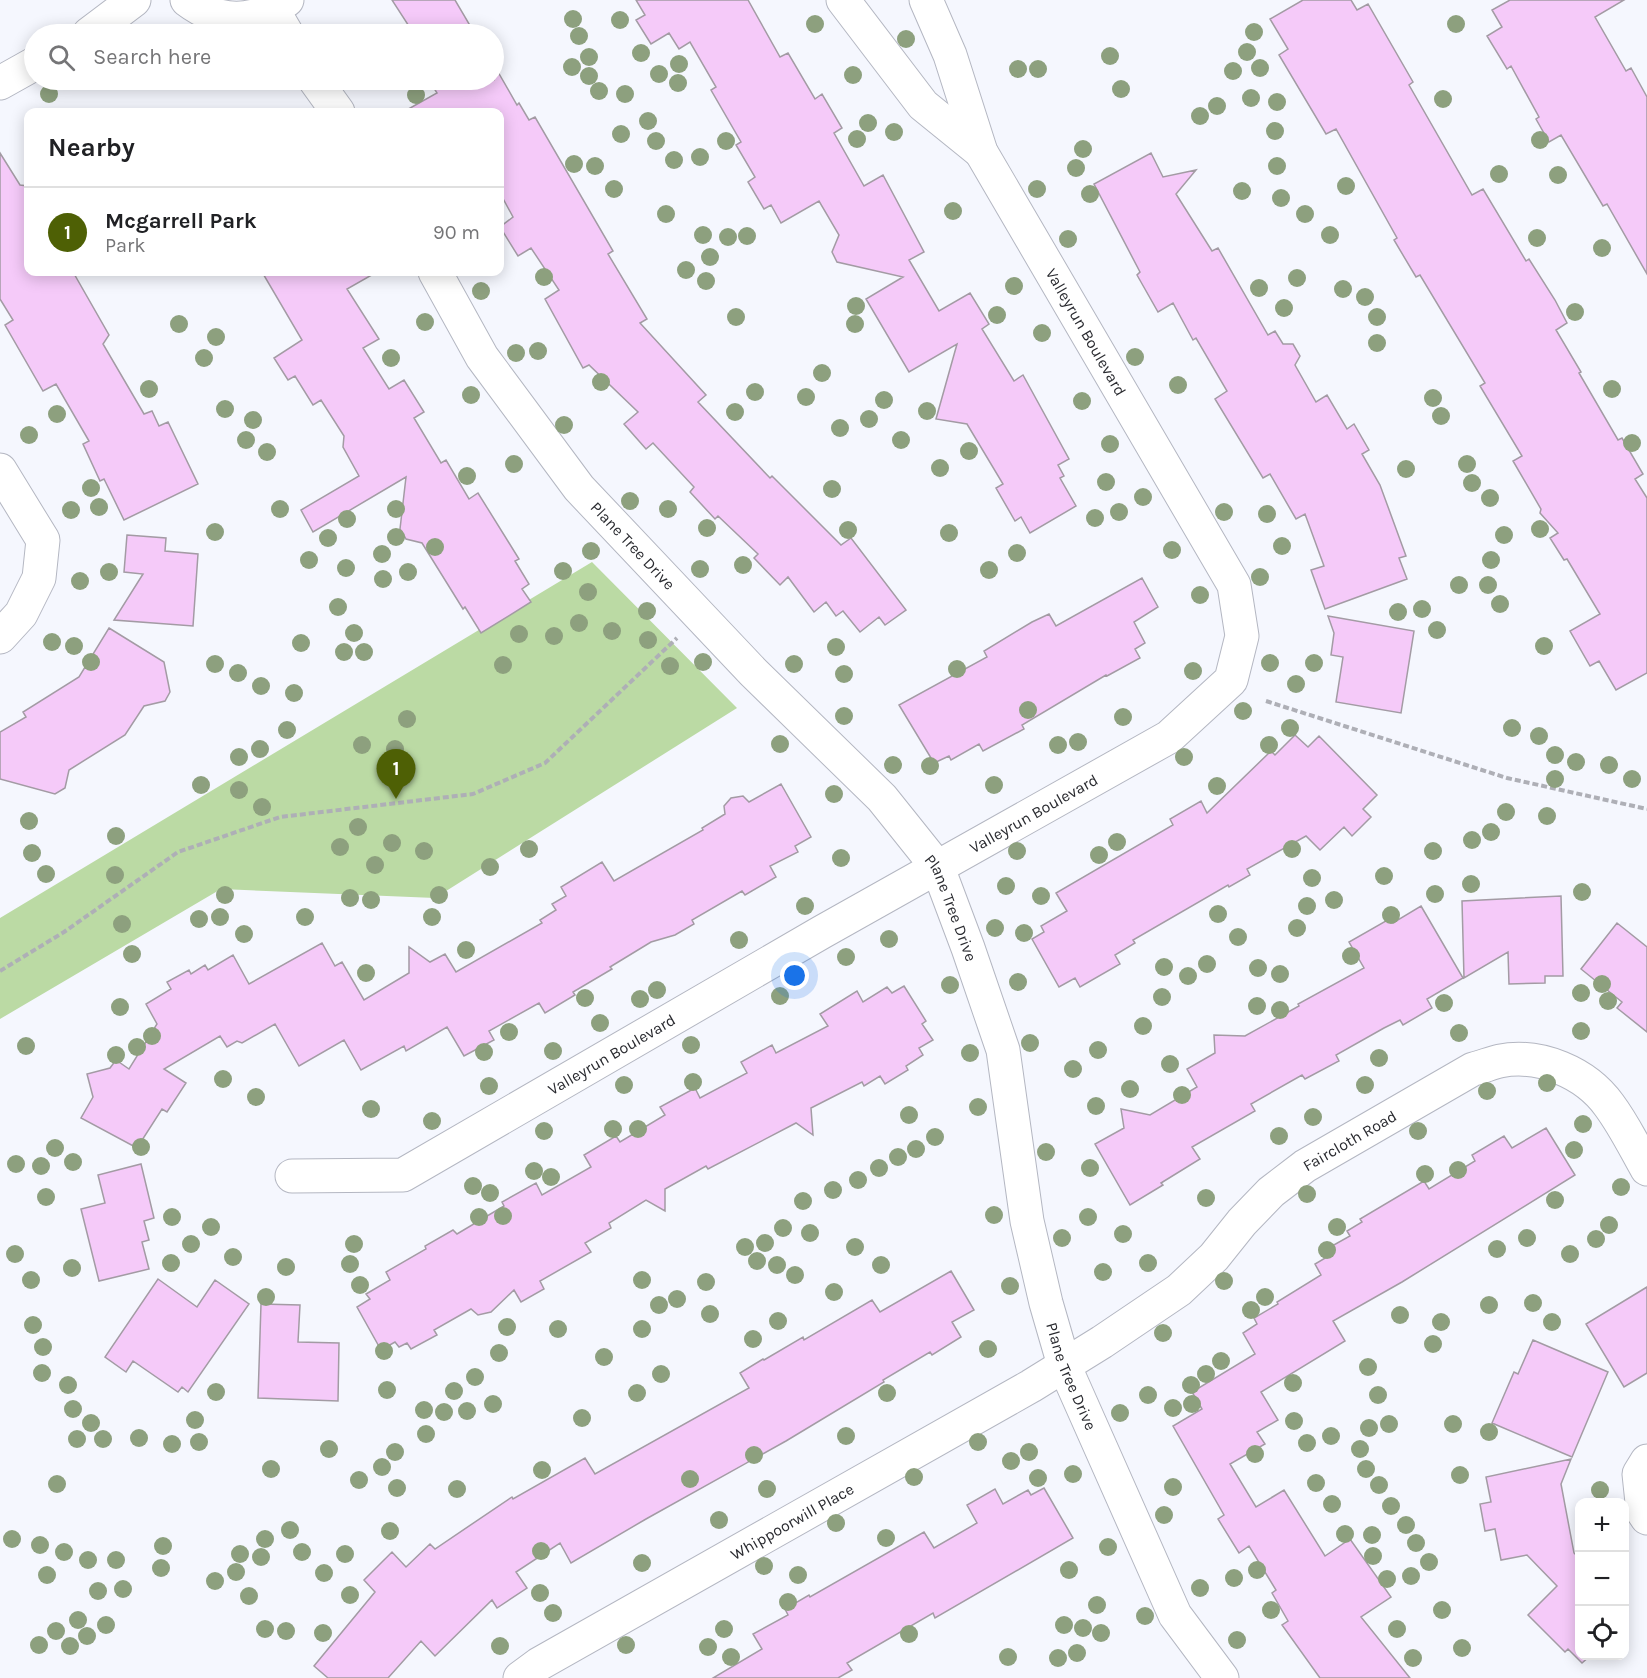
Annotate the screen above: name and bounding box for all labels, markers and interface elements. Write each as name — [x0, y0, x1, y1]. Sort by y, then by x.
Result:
search box — [24, 24, 504, 90]
icon: search — [45, 41, 78, 74]
text: Search here — [93, 44, 211, 70]
text: Nearby — [48, 132, 135, 163]
text: Mcgarrell Park — [105, 208, 257, 234]
text: 1 — [64, 221, 71, 244]
text: 90 m — [433, 221, 480, 244]
text: Park — [105, 234, 146, 257]
street label: Valleyrun Boulevard — [1042, 265, 1130, 399]
street label: Plane Tree Drive — [587, 497, 679, 593]
pin: 1 — [376, 750, 416, 799]
street label: Valleyrun Boulevard — [966, 770, 1101, 857]
street label: Plane Tree Drive — [921, 850, 981, 964]
your location — [780, 961, 809, 990]
street label: Valleyrun Boulevard — [544, 1010, 679, 1098]
street label: Faircloth Road — [1299, 1106, 1400, 1175]
street label: Plane Tree Drive — [1043, 1320, 1101, 1433]
street label: Whippoorwill Place — [727, 1479, 857, 1563]
map controls — [1575, 1498, 1629, 1660]
button: + — [1575, 1498, 1629, 1552]
button: − — [1575, 1552, 1629, 1606]
button: locate — [1575, 1606, 1629, 1660]

